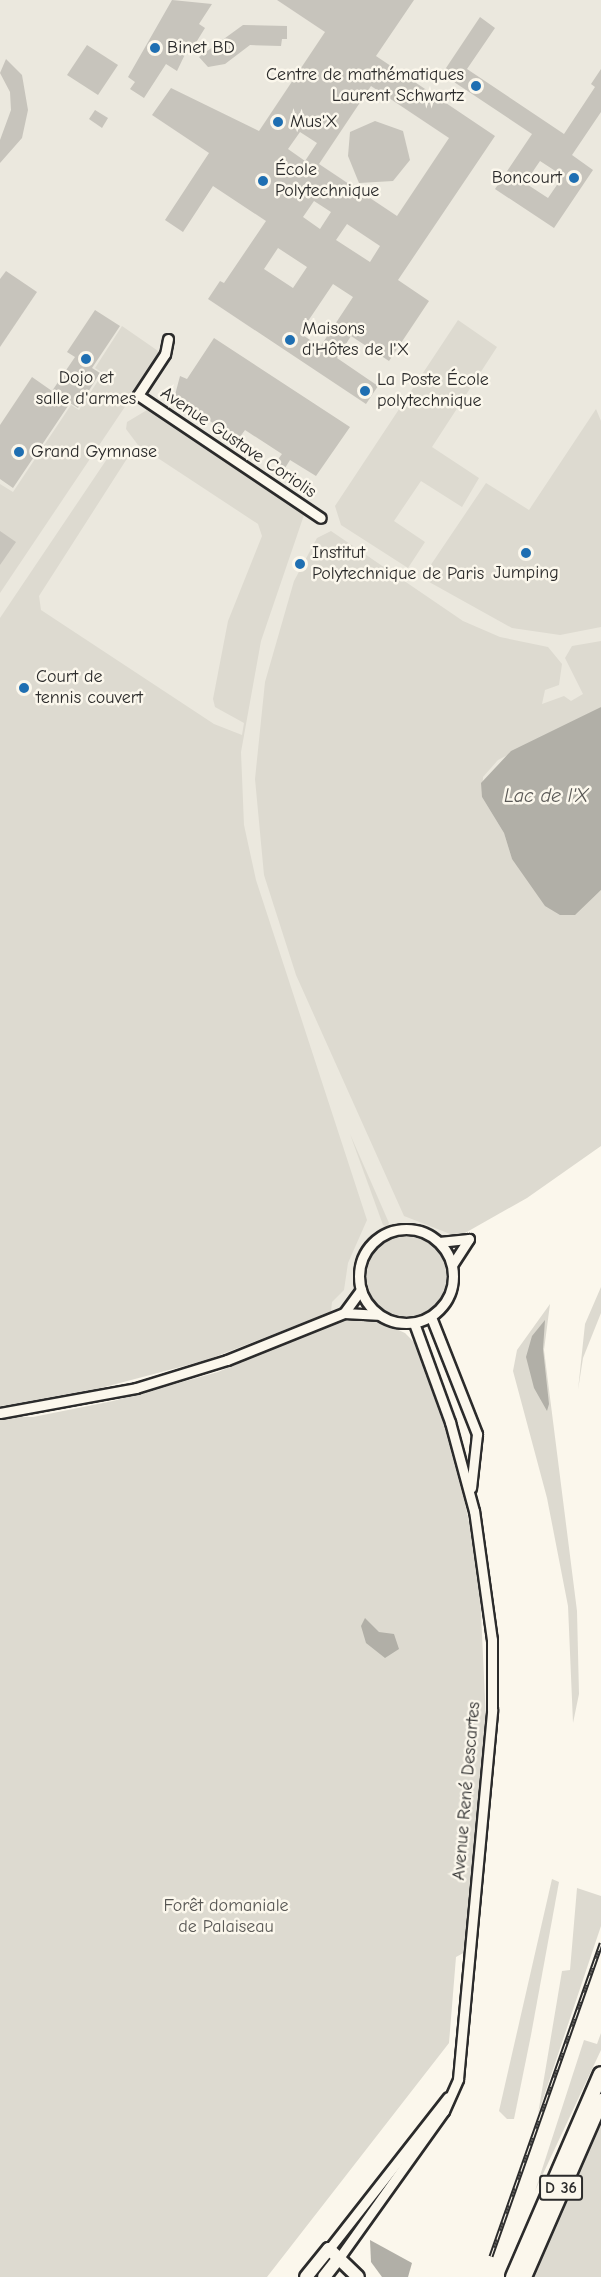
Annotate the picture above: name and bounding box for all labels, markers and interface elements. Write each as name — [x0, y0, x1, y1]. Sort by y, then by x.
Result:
place label: Binet BD — [167, 37, 235, 59]
marker: Binet BD — [148, 41, 162, 55]
place label: Centre de mathématiques Laurent Schwartz — [266, 65, 464, 107]
marker: Centre de mathématiques Laurent Schwartz — [469, 79, 483, 93]
place label: Mus'X — [290, 111, 338, 133]
marker: Mus'X — [271, 115, 285, 129]
place label: École Polytechnique — [275, 160, 379, 202]
place label: Boncourt — [492, 167, 562, 189]
marker: Boncourt — [567, 171, 581, 185]
marker: École Polytechnique — [256, 174, 270, 188]
place label: Maisons d'Hôtes de l'X — [302, 319, 409, 362]
marker: Maisons d'Hôtes de l'X — [283, 333, 297, 347]
marker: Dojo et salle d'armes — [79, 352, 93, 366]
place label: Dojo et salle d'armes — [36, 368, 136, 410]
place label: La Poste École polytechnique — [377, 370, 489, 412]
street label: Avenue Gustave Coriolis — [156, 383, 320, 503]
marker: La Poste École polytechnique — [358, 384, 372, 398]
place label: Grand Gymnase — [31, 441, 157, 463]
marker: Grand Gymnase — [12, 445, 26, 459]
place label: Institut Polytechnique de Paris — [312, 543, 484, 586]
marker: Jumping — [519, 546, 533, 560]
marker: Institut Polytechnique de Paris — [293, 557, 307, 571]
place label: Jumping — [493, 562, 559, 584]
place label: Court de tennis couvert — [36, 667, 143, 710]
marker: Court de tennis couvert — [17, 681, 31, 695]
water label: Lac de l'X — [504, 783, 588, 807]
street label: Avenue René Descartes — [448, 1701, 486, 1881]
park label: Forêt domaniale de Palaiseau — [163, 1896, 289, 1938]
road number: D 36 — [538, 2175, 584, 2201]

